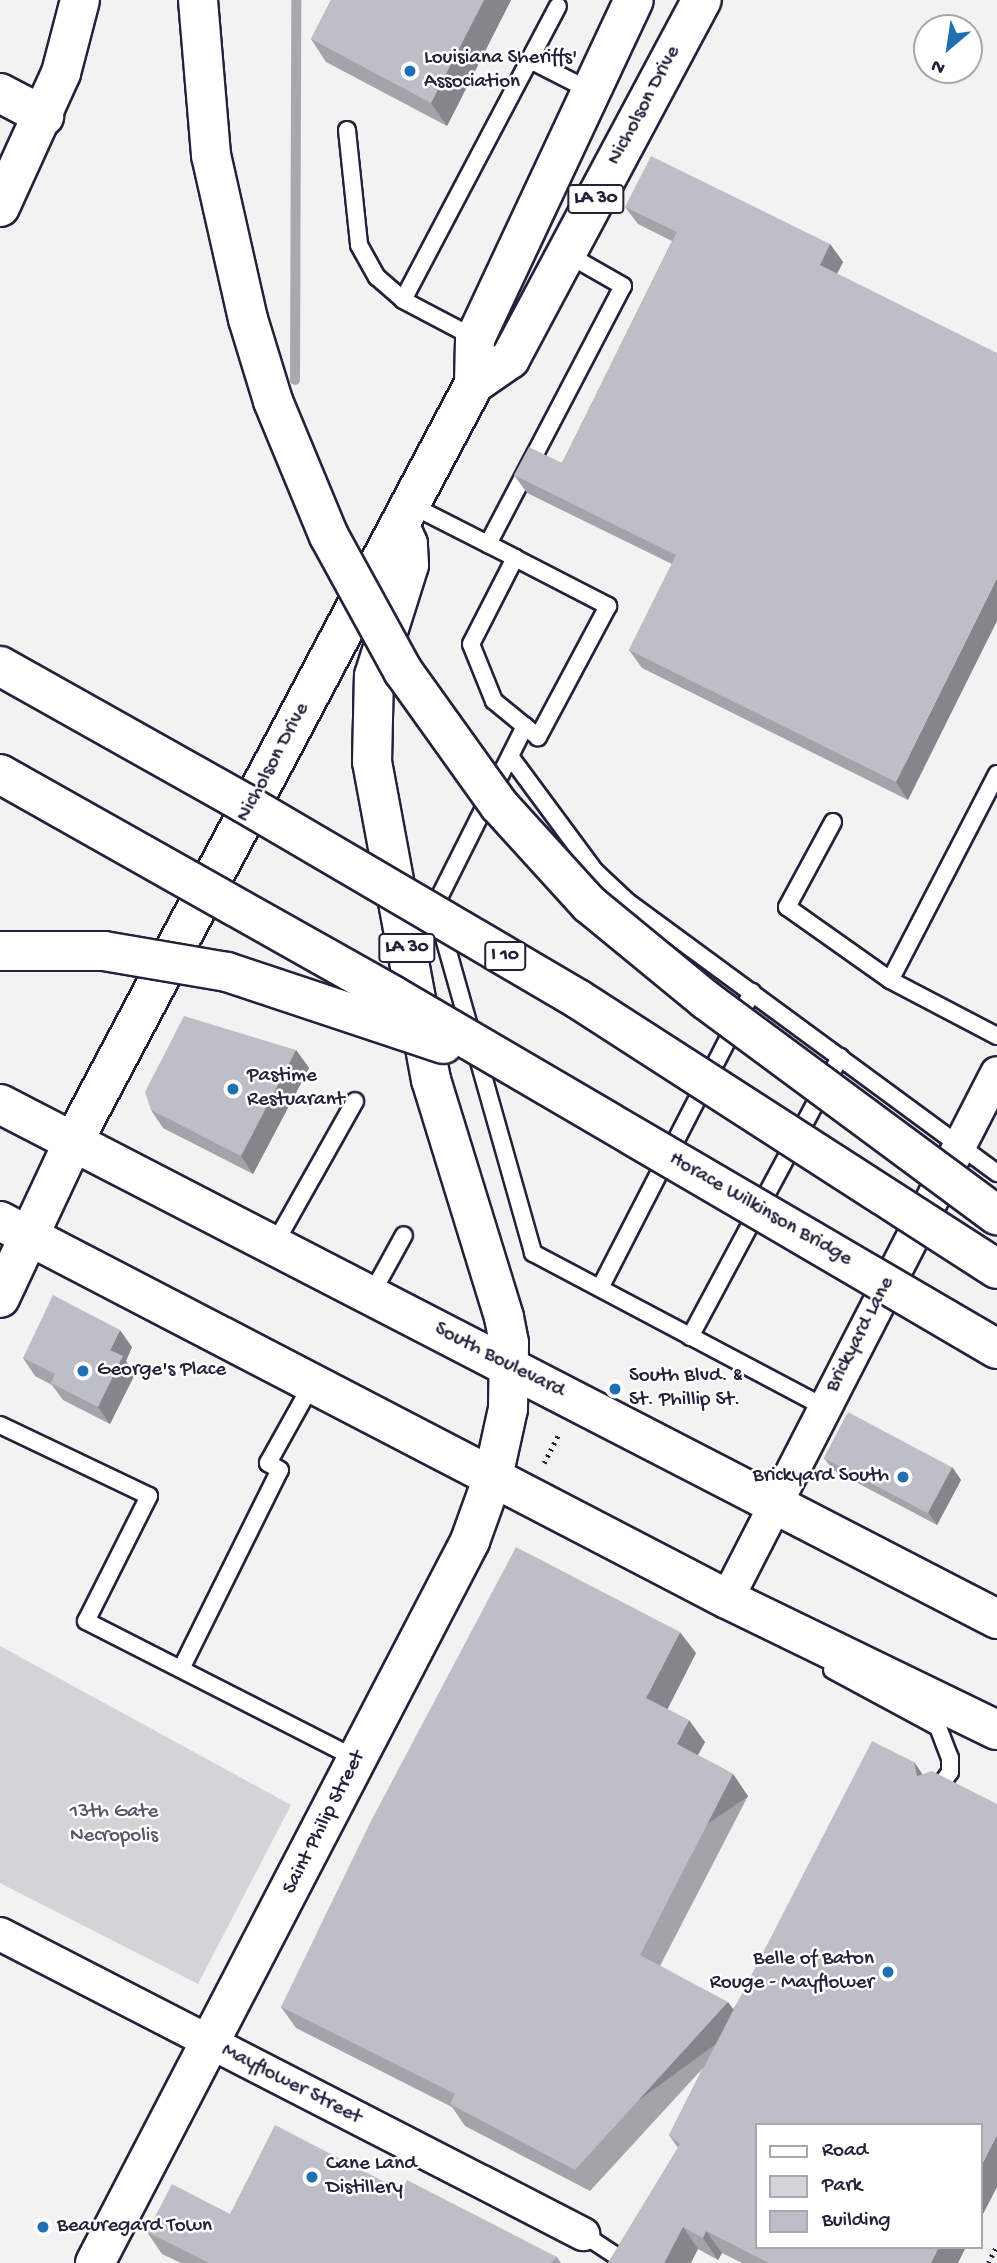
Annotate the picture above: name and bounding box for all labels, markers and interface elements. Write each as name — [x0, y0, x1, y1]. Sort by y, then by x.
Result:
north arrow — [913, 14, 983, 84]
street label: Nicholson Drive — [603, 42, 687, 170]
place label: Louisiana Sheriffs' Association — [424, 46, 577, 96]
text: N — [928, 53, 950, 79]
marker: Louisiana Sheriffs' Association — [402, 63, 418, 79]
road number: LA 30 — [566, 183, 626, 214]
street label: Nicholson Drive — [232, 699, 316, 827]
road number: LA 30 — [377, 932, 437, 964]
road number: I 10 — [484, 940, 526, 972]
place label: Pastime Restuarant — [247, 1064, 344, 1114]
marker: Pastime Restuarant — [225, 1081, 241, 1097]
street label: Horace Wilkinson Bridge — [664, 1147, 856, 1273]
street label: Brickyard Lane — [821, 1273, 901, 1397]
street label: South Boulevard — [430, 1317, 568, 1405]
place label: George's Place — [97, 1358, 226, 1384]
marker: George's Place — [75, 1363, 91, 1379]
place label: South Blvd. & St. Phillip St. — [629, 1364, 742, 1414]
marker: South Blvd. & St. Phillip St. — [607, 1381, 623, 1397]
place label: Brickyard South — [753, 1464, 889, 1490]
marker: Brickyard South — [895, 1469, 911, 1485]
street label: Saint Philip Street — [278, 1747, 372, 1899]
park label: 13th Gate Necropolis — [70, 1800, 158, 1850]
place label: Belle of Baton Rouge - Mayflower — [710, 1947, 874, 1997]
marker: Belle of Baton Rouge - Mayflower — [880, 1964, 896, 1980]
street label: Mayflower Street — [217, 2039, 365, 2131]
legend — [755, 2123, 983, 2249]
text: Road — [822, 2139, 868, 2164]
place label: Cane Land Distillery — [326, 2152, 416, 2202]
marker: Cane Land Distillery — [304, 2169, 320, 2185]
text: Park — [822, 2174, 862, 2199]
text: Building — [822, 2209, 891, 2234]
place label: Beauregard Town — [57, 2214, 212, 2240]
marker: Beauregard Town — [35, 2219, 51, 2235]

